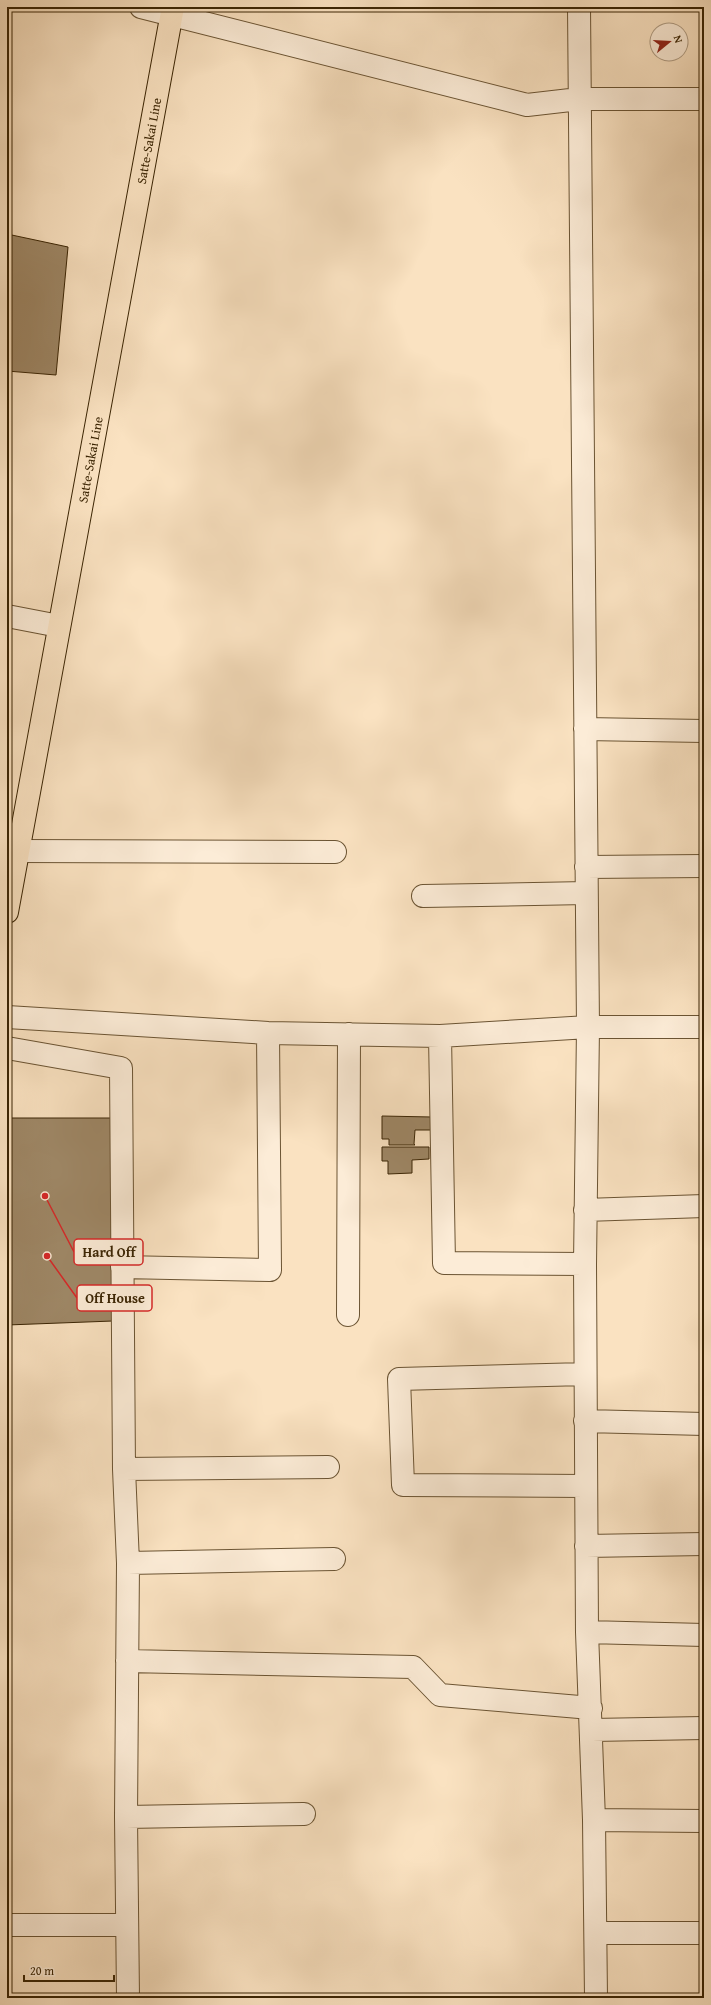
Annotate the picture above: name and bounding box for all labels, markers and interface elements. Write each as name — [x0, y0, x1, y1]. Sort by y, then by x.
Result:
north arrow — [649, 22, 689, 62]
text: N — [670, 33, 687, 45]
street label: Satte-Sakai Line — [131, 96, 166, 186]
street label: Satte-Sakai Line — [73, 415, 107, 504]
callout: Hard Off — [74, 1239, 143, 1265]
text: Hard Off — [83, 1242, 138, 1262]
callout: Off House — [77, 1285, 152, 1311]
text: Off House — [85, 1288, 145, 1308]
scale bar — [24, 1957, 114, 1983]
text: 20 m — [30, 1962, 54, 1979]

